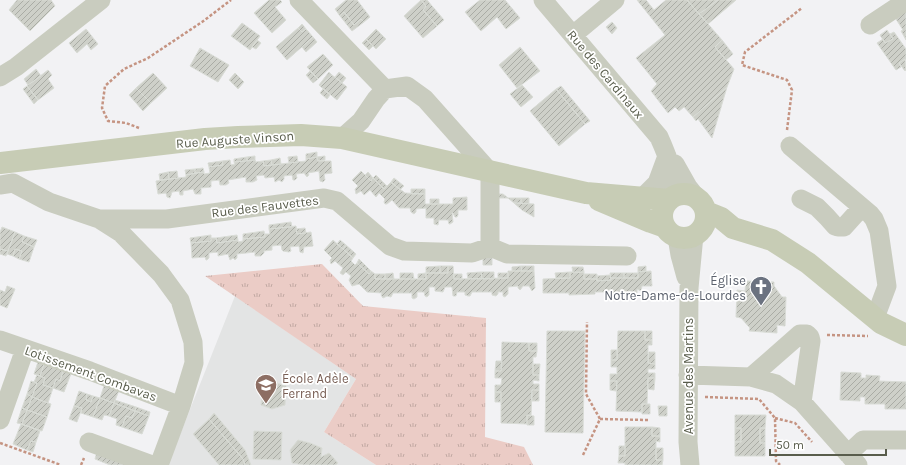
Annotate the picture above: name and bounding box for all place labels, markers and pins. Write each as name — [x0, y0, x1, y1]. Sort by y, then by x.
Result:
place label: Église Notre-Dame-de-Lourdes — [604, 271, 746, 303]
church icon: Église Notre-Dame-de-Lourdes — [748, 274, 774, 307]
place label: École Adèle Ferrand — [282, 369, 349, 401]
school or university icon: École Adèle Ferrand — [253, 372, 279, 405]

